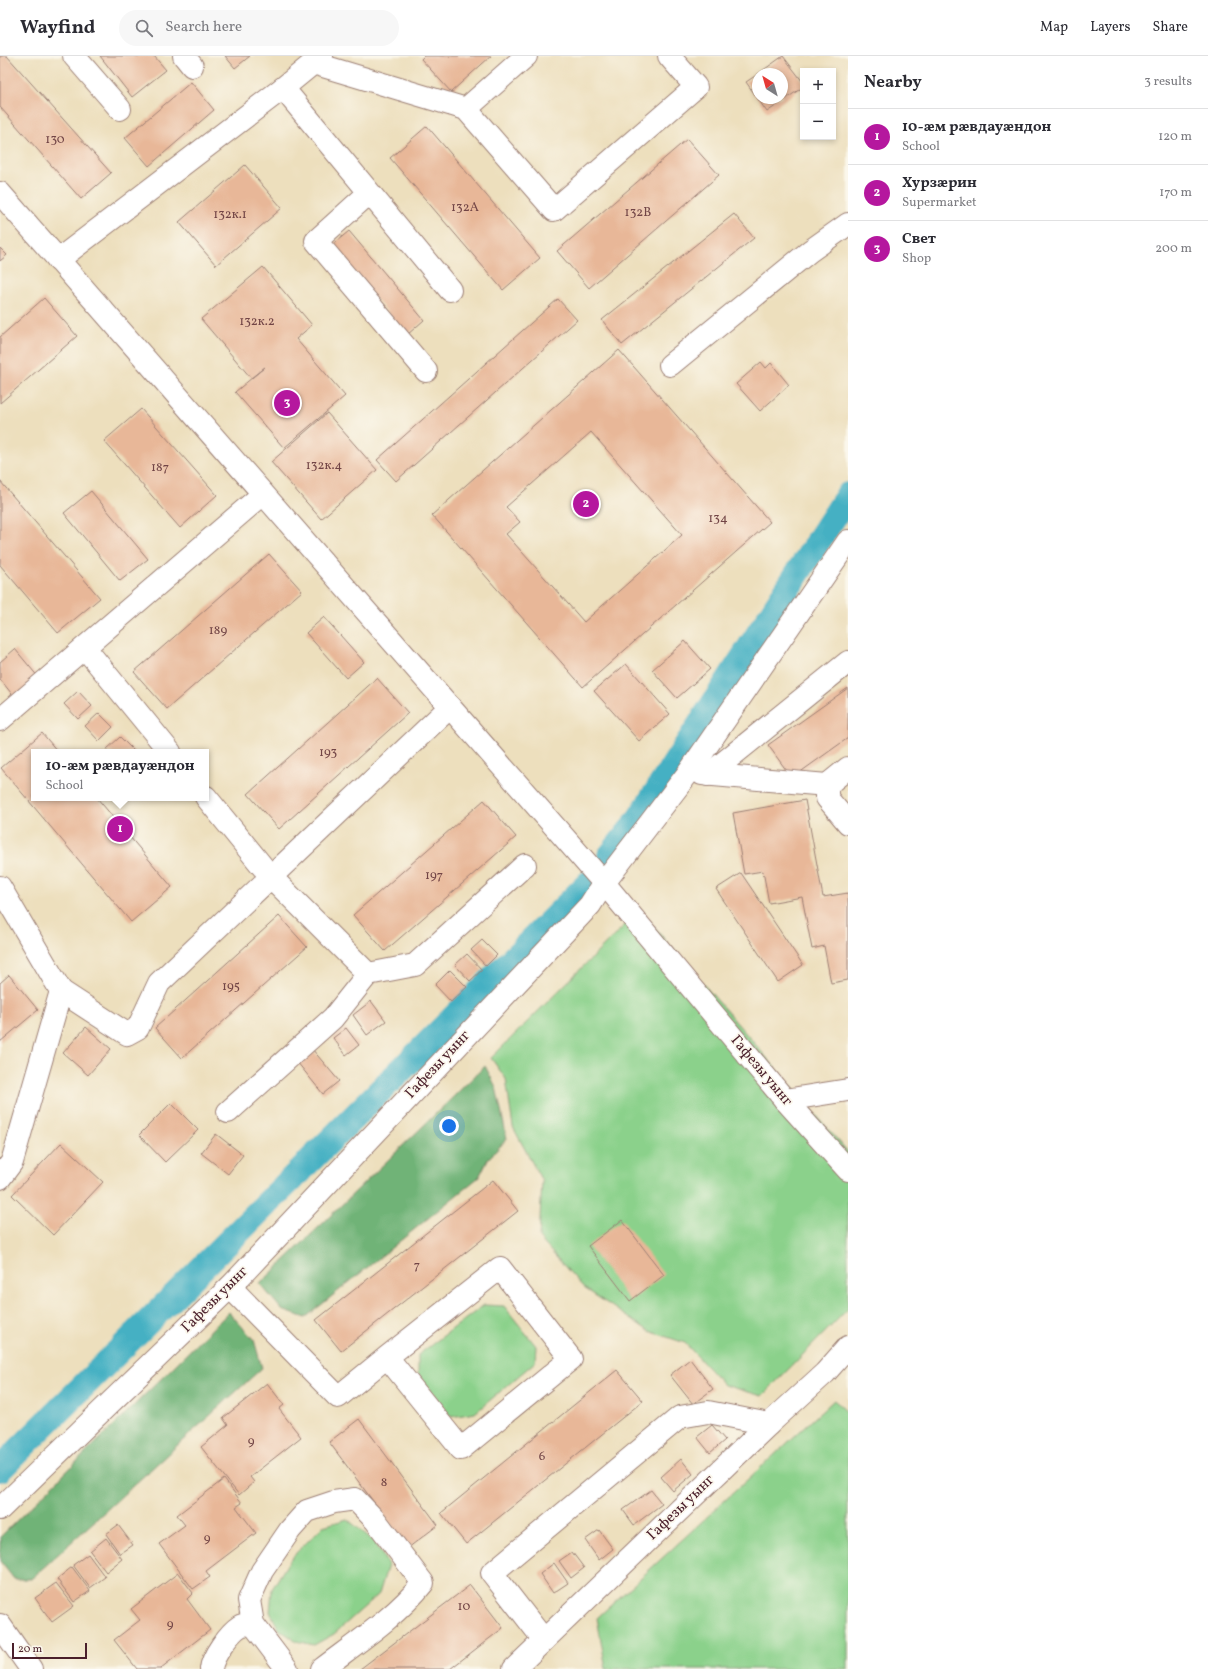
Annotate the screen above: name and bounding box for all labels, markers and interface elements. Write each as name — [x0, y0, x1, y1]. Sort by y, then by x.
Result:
search box — [119, 10, 399, 46]
text: Wayfind — [20, 15, 95, 41]
icon: search — [133, 17, 155, 39]
text: Search here — [165, 17, 242, 38]
text: Map — [1040, 18, 1068, 37]
text: Layers — [1090, 18, 1130, 37]
text: Share — [1152, 18, 1188, 37]
north arrow — [752, 68, 788, 104]
map controls — [800, 68, 836, 140]
button: + — [800, 68, 836, 104]
text: Nearby — [864, 71, 922, 94]
text: 3 results — [1144, 73, 1192, 91]
button: − — [800, 104, 836, 140]
text: 10-æм рӕвдауӕндон — [902, 117, 1051, 138]
text: 1 — [874, 128, 880, 146]
text: 120 m — [1158, 128, 1192, 146]
house number: 130 — [45, 131, 65, 149]
text: School — [902, 138, 940, 156]
text: Хурзæрин — [902, 173, 977, 194]
text: 2 — [874, 184, 880, 202]
text: 170 m — [1159, 184, 1192, 202]
text: Supermarket — [902, 194, 977, 212]
house number: 132A — [451, 199, 479, 217]
house number: 132В — [625, 204, 651, 222]
house number: 132к.1 — [213, 206, 247, 224]
text: Свет — [902, 229, 936, 250]
text: 3 — [874, 240, 880, 258]
text: 200 m — [1155, 240, 1192, 258]
text: Shop — [902, 250, 931, 268]
house number: 132к.2 — [239, 313, 275, 331]
pin: 3 — [274, 388, 300, 418]
house number: 132к.4 — [306, 457, 342, 475]
house number: 187 — [151, 459, 169, 477]
pin: 2 — [573, 489, 599, 519]
house number: 134 — [708, 510, 728, 528]
house number: 189 — [209, 622, 227, 640]
house number: 193 — [319, 744, 337, 762]
popup — [31, 749, 209, 801]
text: 10-æм рӕвдауӕндон — [45, 756, 195, 777]
text: School — [45, 777, 83, 795]
pin: 1 — [107, 814, 133, 844]
house number: 197 — [425, 867, 443, 885]
house number: 195 — [222, 978, 240, 996]
street label: Гафезы уынг — [401, 1026, 476, 1104]
street label: Гафезы уынг — [725, 1031, 797, 1111]
your location — [439, 1116, 459, 1136]
house number: 7 — [414, 1257, 420, 1275]
street label: Гафезы уынг — [177, 1262, 253, 1338]
house number: 9 — [248, 1433, 255, 1451]
house number: 6 — [539, 1448, 546, 1466]
street label: Гафезы уынг — [643, 1470, 720, 1546]
house number: 8 — [381, 1474, 387, 1492]
house number: 9 — [204, 1530, 211, 1548]
house number: 10 — [458, 1598, 471, 1616]
house number: 9 — [167, 1616, 174, 1634]
scale bar — [12, 1641, 87, 1660]
text: 20 m — [18, 1642, 42, 1657]

